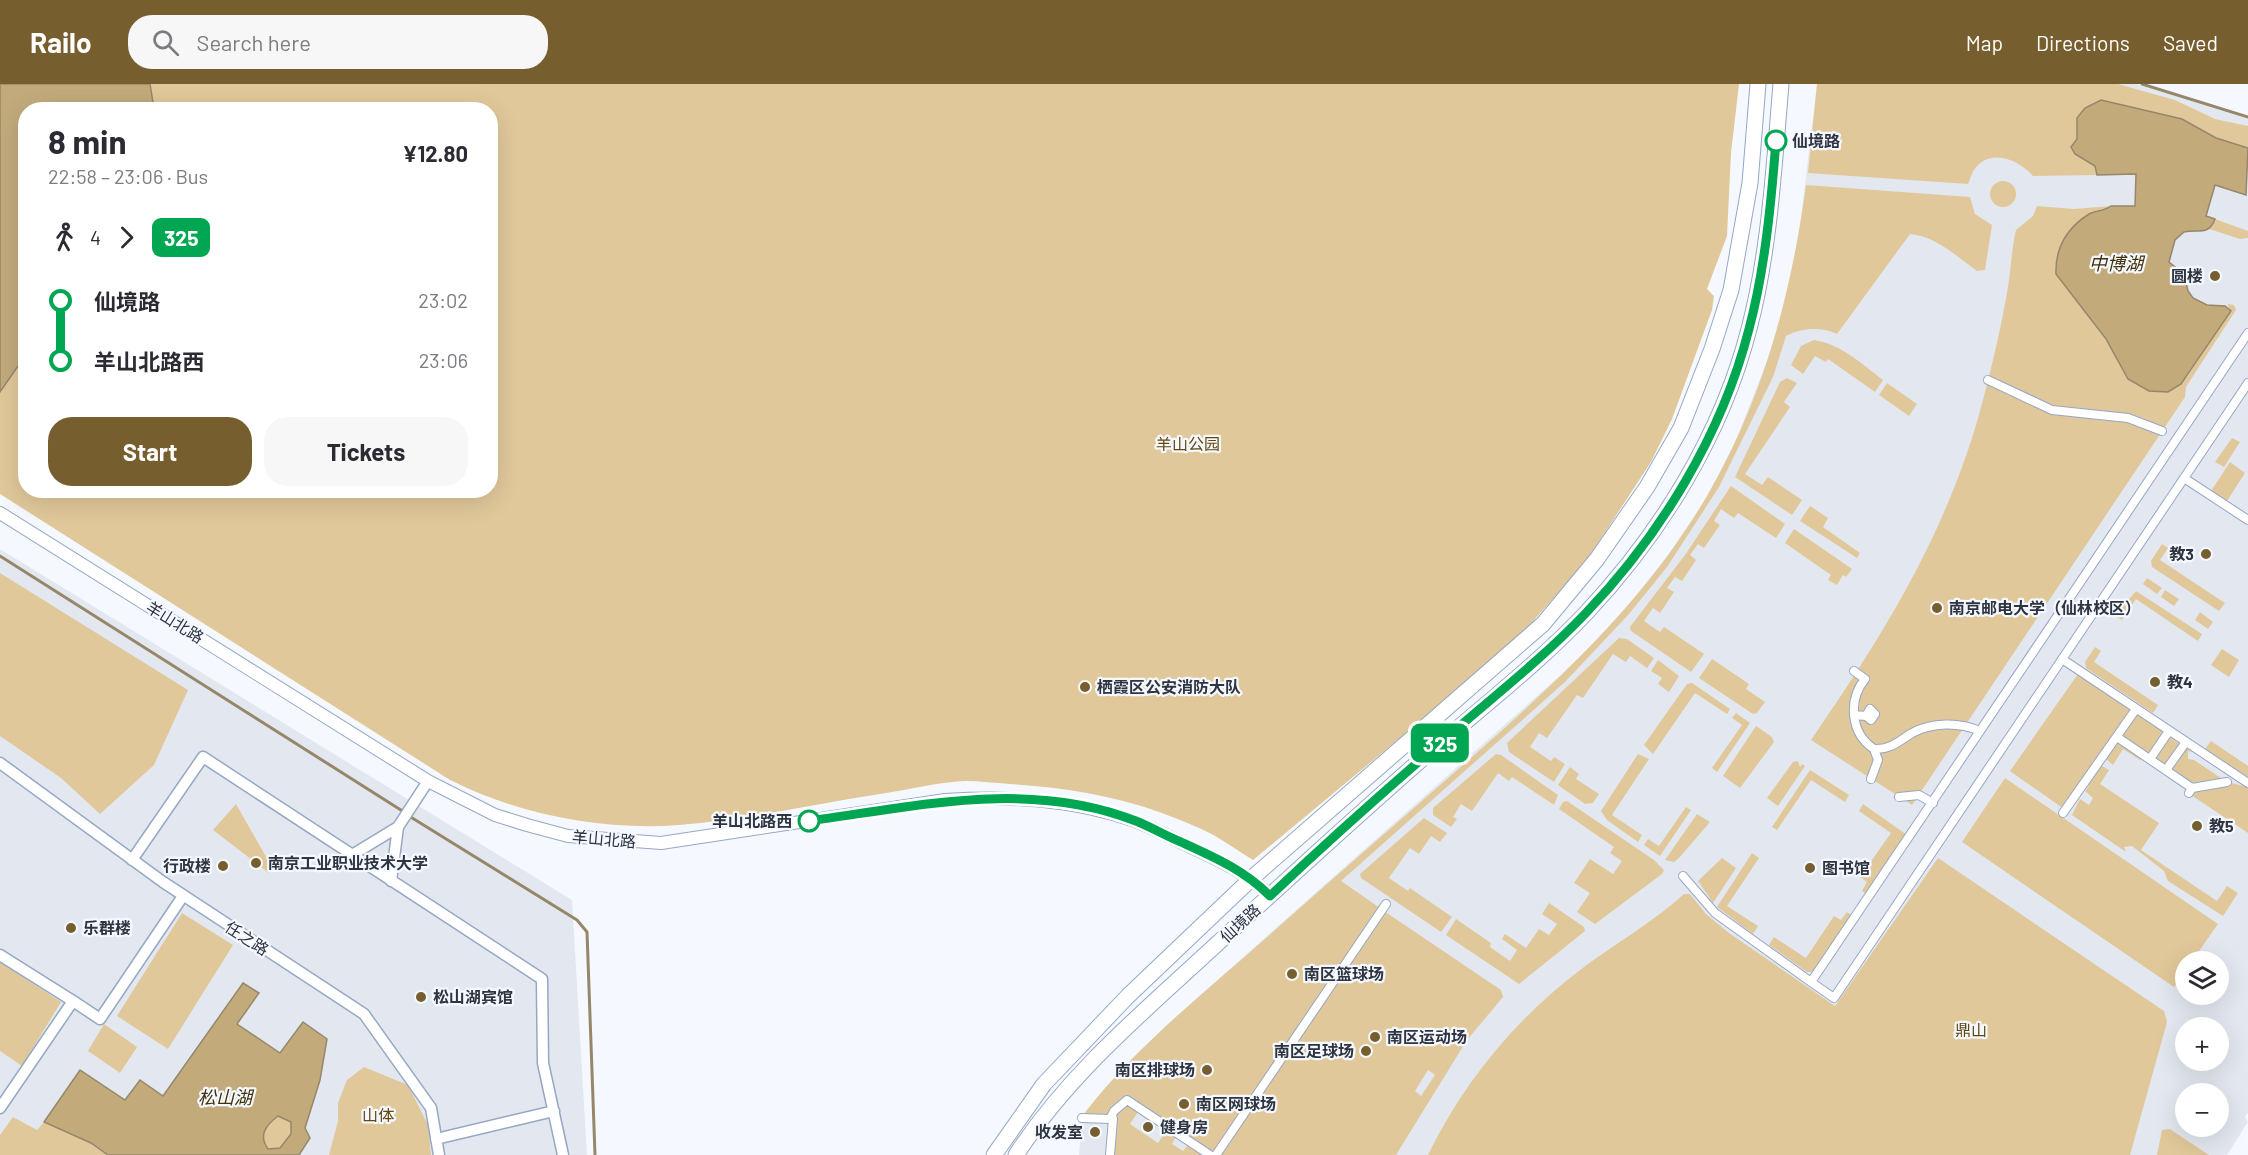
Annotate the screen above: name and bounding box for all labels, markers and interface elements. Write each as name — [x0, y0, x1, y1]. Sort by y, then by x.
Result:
search box — [128, 15, 548, 69]
text: Railo — [30, 25, 92, 59]
icon: search — [149, 26, 182, 59]
text: Search here — [197, 29, 311, 55]
text: Map — [1966, 30, 2003, 55]
text: Directions — [2036, 30, 2130, 55]
text: Saved — [2163, 30, 2218, 55]
text: 8 min — [48, 121, 126, 161]
marker: 仙境路 — [1765, 130, 1787, 152]
place label: 仙境路 — [1792, 131, 1840, 150]
text: ¥12.80 — [402, 140, 468, 166]
text: 22:58 – 23:06 · Bus — [48, 164, 208, 188]
icon: walk — [48, 221, 81, 254]
icon: forward — [110, 221, 143, 254]
text: 4 — [90, 225, 101, 249]
text: 325 — [164, 225, 198, 250]
water label: 中博湖 — [2089, 252, 2146, 274]
place label: 圆楼 — [2171, 266, 2203, 285]
marker: 圆楼 — [2208, 269, 2222, 283]
text: 仙境路 — [94, 288, 160, 314]
text: 23:02 — [418, 288, 468, 312]
text: 羊山北路西 — [94, 348, 204, 374]
text: 23:06 — [419, 348, 468, 372]
button: Start — [48, 417, 252, 486]
button: Tickets — [264, 417, 468, 486]
park label: 羊山公园 — [1156, 434, 1220, 453]
place label: 教3 — [2169, 544, 2194, 563]
marker: 教3 — [2199, 547, 2213, 561]
street label: 羊山北路 — [143, 597, 207, 647]
place label: 南京邮电大学（仙林校区） — [1949, 598, 2141, 617]
marker: 南京邮电大学（仙林校区） — [1930, 601, 1944, 615]
place label: 教4 — [2167, 672, 2193, 691]
marker: 教4 — [2148, 675, 2162, 689]
place label: 栖霞区公安消防大队 — [1097, 677, 1241, 696]
marker: 栖霞区公安消防大队 — [1078, 680, 1092, 694]
line badge: 325 — [1406, 724, 1474, 762]
text: 325 — [1423, 731, 1457, 756]
marker: 羊山北路西 — [798, 810, 820, 832]
place label: 羊山北路西 — [712, 811, 792, 830]
place label: 教5 — [2209, 816, 2234, 835]
marker: 教5 — [2190, 819, 2204, 833]
street label: 羊山北路 — [571, 826, 637, 851]
place label: 南京工业职业技术大学 — [268, 853, 428, 872]
place label: 行政楼 — [163, 856, 211, 875]
marker: 南京工业职业技术大学 — [249, 856, 263, 870]
place label: 图书馆 — [1822, 858, 1870, 877]
marker: 行政楼 — [216, 859, 230, 873]
marker: 图书馆 — [1803, 861, 1817, 875]
street label: 仙境路 — [1216, 899, 1264, 946]
street label: 任之路 — [222, 917, 273, 959]
place label: 乐群楼 — [83, 918, 131, 937]
marker: 乐群楼 — [64, 921, 78, 935]
map controls — [2175, 951, 2229, 1137]
button: layers — [2175, 951, 2229, 1005]
place label: 南区篮球场 — [1304, 964, 1384, 983]
marker: 南区篮球场 — [1285, 967, 1299, 981]
place label: 松山湖宾馆 — [433, 987, 513, 1006]
marker: 松山湖宾馆 — [414, 990, 428, 1004]
button: + — [2175, 1017, 2229, 1071]
park label: 鼎山 — [1955, 1020, 1987, 1039]
place label: 南区运动场 — [1387, 1027, 1467, 1046]
marker: 南区运动场 — [1368, 1030, 1382, 1044]
place label: 南区足球场 — [1274, 1041, 1354, 1060]
marker: 南区足球场 — [1359, 1044, 1373, 1058]
place label: 南区排球场 — [1115, 1060, 1195, 1079]
marker: 南区排球场 — [1200, 1063, 1214, 1077]
button: − — [2175, 1083, 2229, 1137]
water label: 松山湖 — [198, 1086, 255, 1108]
place label: 南区网球场 — [1196, 1094, 1276, 1113]
marker: 南区网球场 — [1177, 1097, 1191, 1111]
park label: 山体 — [362, 1105, 394, 1124]
place label: 健身房 — [1160, 1117, 1208, 1136]
marker: 健身房 — [1141, 1120, 1155, 1134]
place label: 收发室 — [1035, 1122, 1083, 1141]
marker: 收发室 — [1088, 1125, 1102, 1139]

